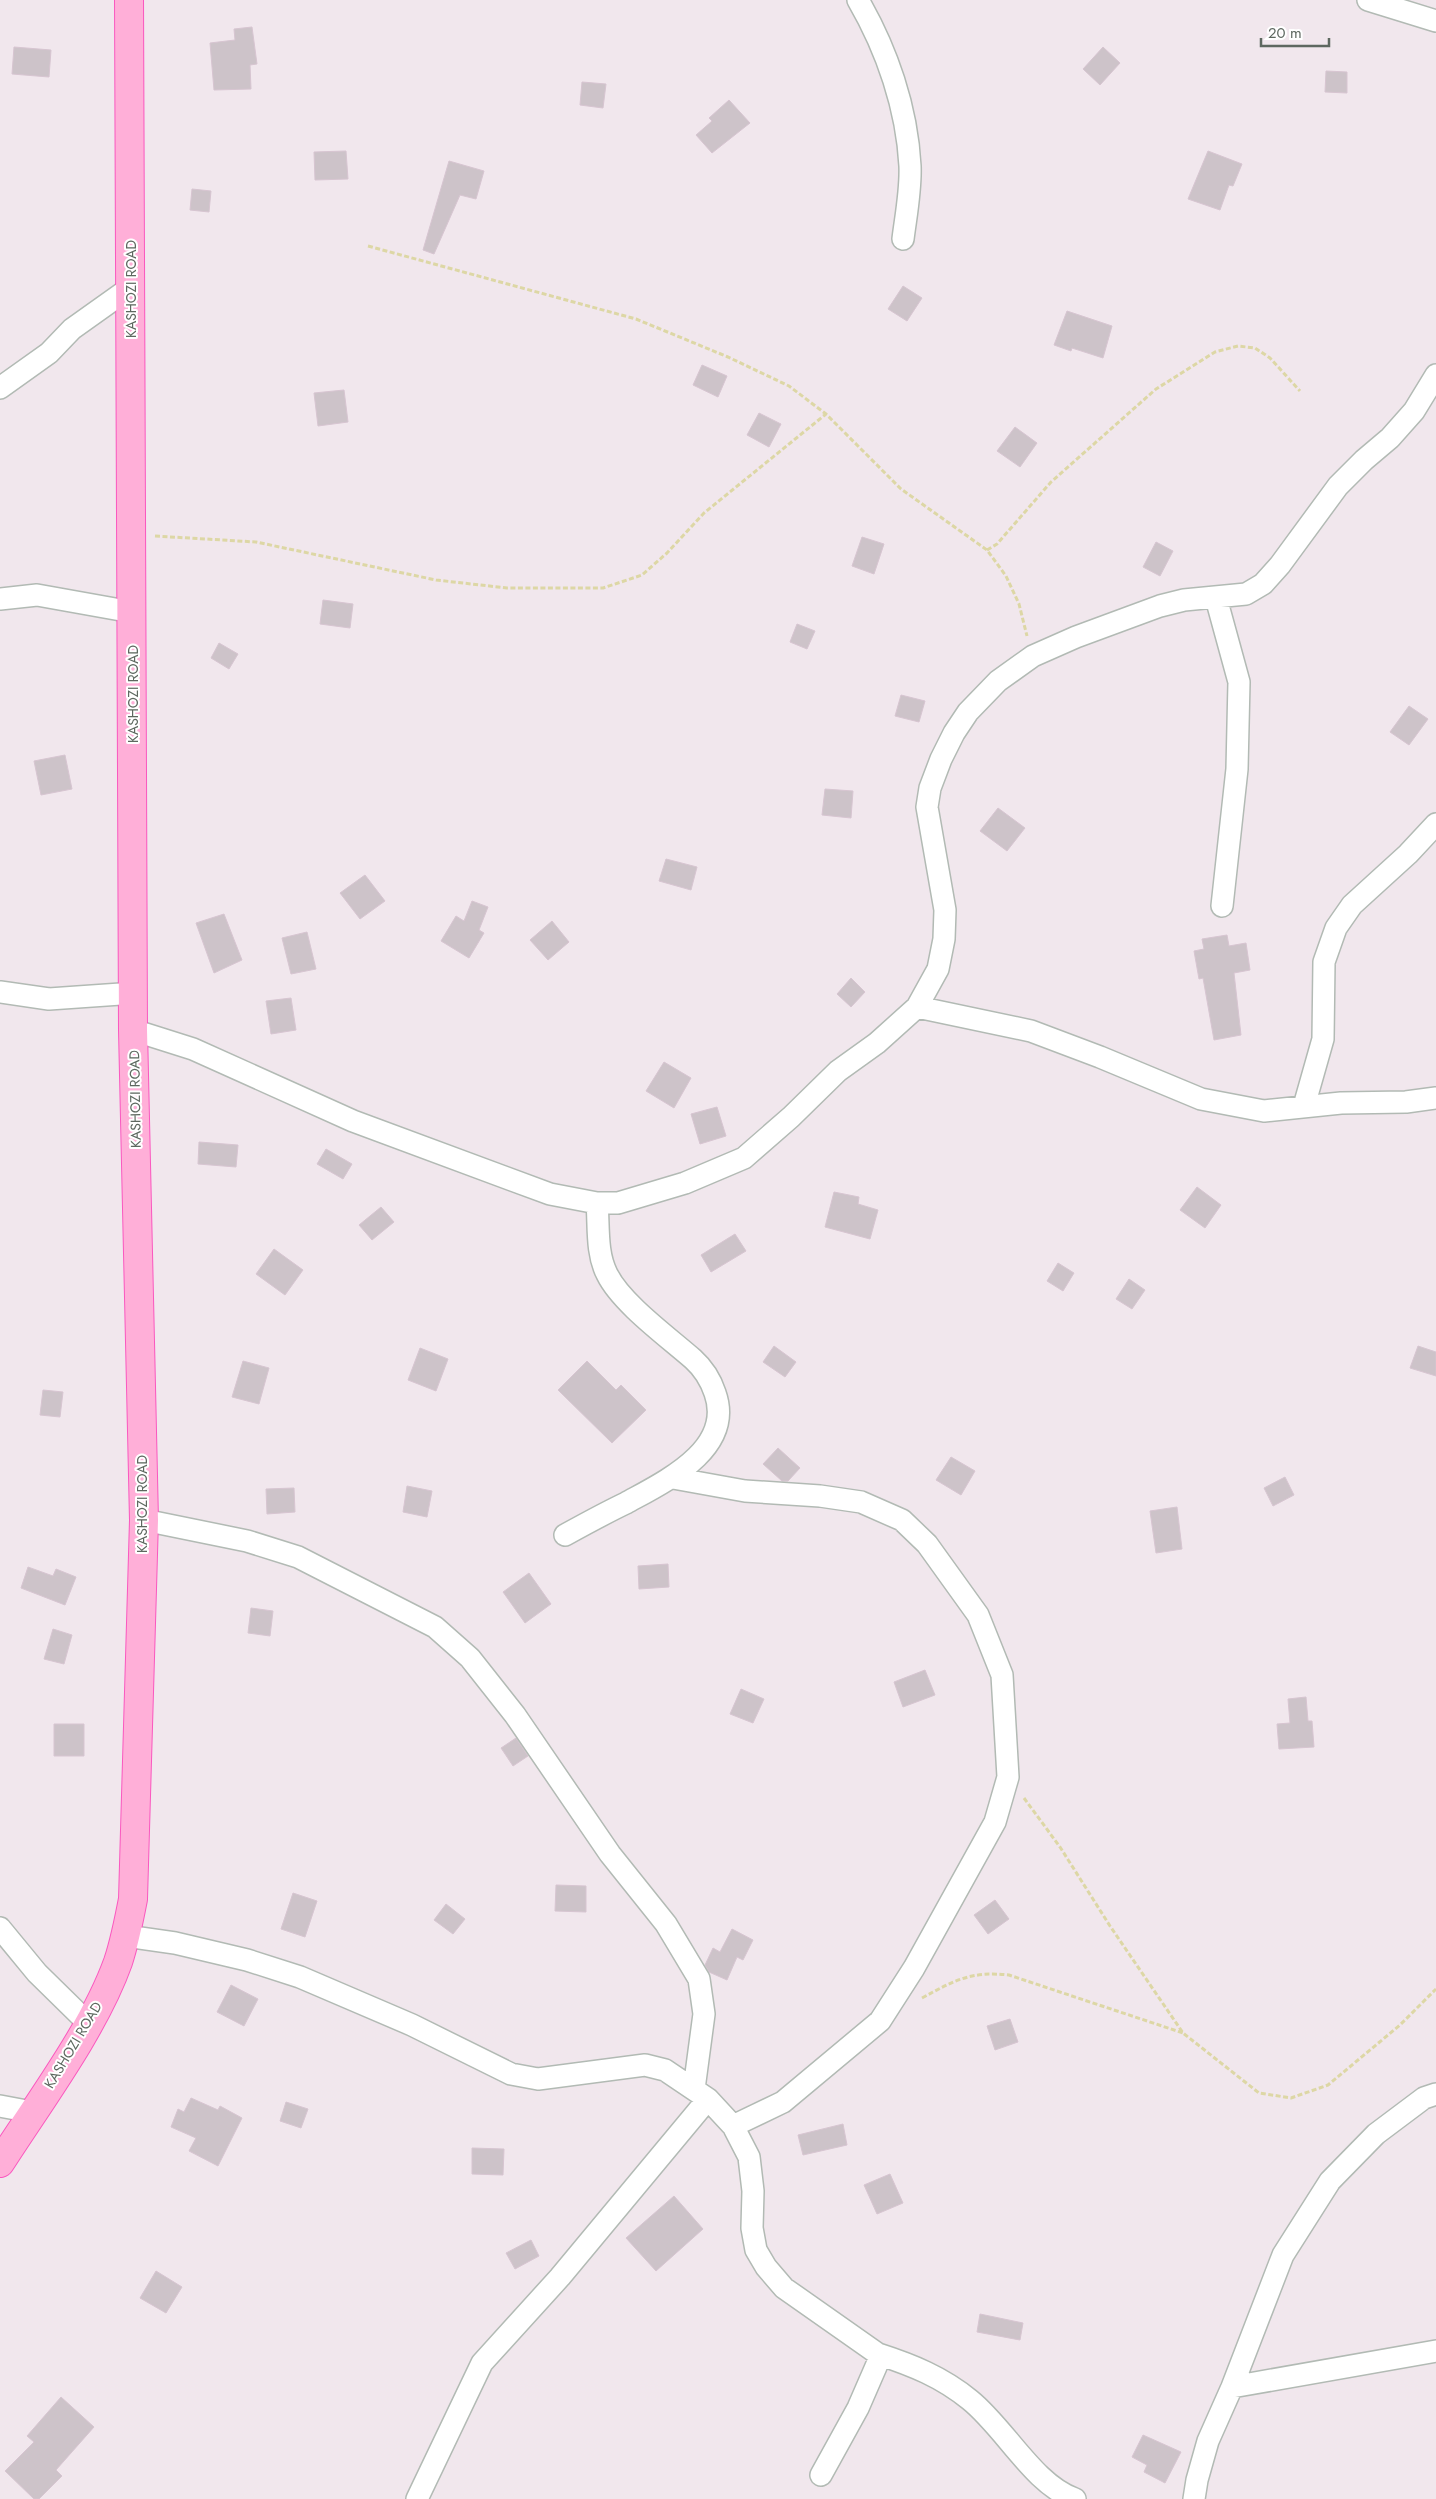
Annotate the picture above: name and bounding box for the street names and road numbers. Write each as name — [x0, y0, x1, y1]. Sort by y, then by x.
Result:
street label: KASHOZI ROAD — [121, 240, 141, 338]
street label: KASHOZI ROAD — [123, 645, 143, 743]
street label: KASHOZI ROAD — [124, 1050, 146, 1148]
street label: KASHOZI ROAD — [132, 1455, 152, 1553]
street label: KASHOZI ROAD — [39, 1998, 107, 2092]

